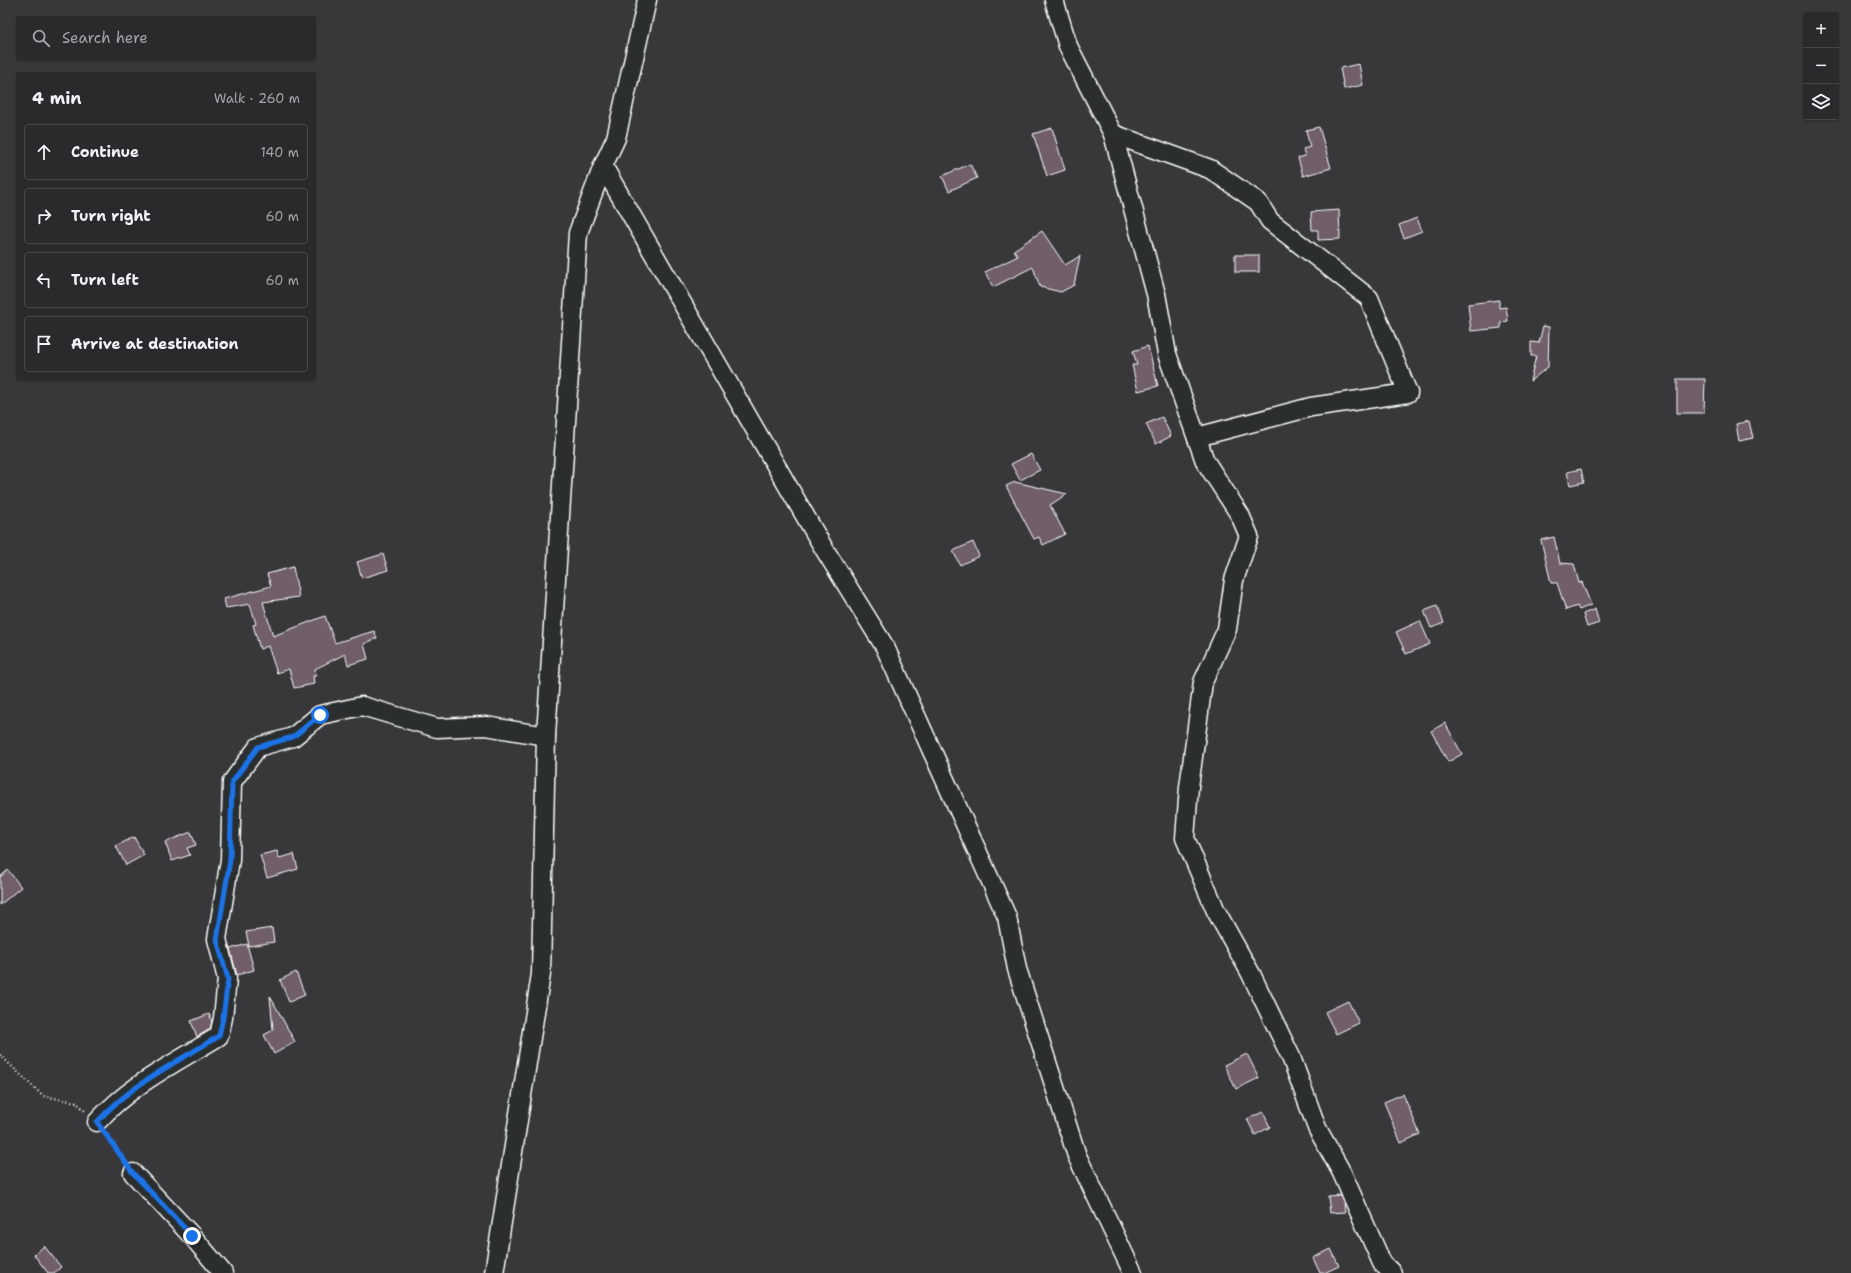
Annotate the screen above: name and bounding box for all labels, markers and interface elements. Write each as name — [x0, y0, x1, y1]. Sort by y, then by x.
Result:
map controls — [1803, 12, 1839, 120]
button: + — [1803, 12, 1839, 48]
search box — [16, 16, 316, 60]
icon: search — [30, 27, 52, 49]
text: Search here — [62, 28, 148, 48]
button: − — [1803, 48, 1839, 84]
button: layers — [1803, 84, 1839, 120]
text: 4 min — [32, 87, 82, 109]
text: Walk · 260 m — [214, 90, 300, 107]
icon: ahead — [33, 141, 55, 163]
text: Continue — [71, 142, 139, 162]
text: 140 m — [260, 144, 299, 161]
icon: right — [33, 205, 55, 227]
text: Turn right — [71, 206, 151, 226]
text: 60 m — [266, 208, 299, 225]
icon: left — [33, 269, 55, 291]
text: Turn left — [71, 270, 139, 290]
text: 60 m — [266, 272, 299, 289]
icon: arrive — [33, 333, 55, 355]
text: Arrive at destination — [71, 334, 239, 354]
route start — [311, 706, 329, 724]
route end — [183, 1227, 201, 1245]

